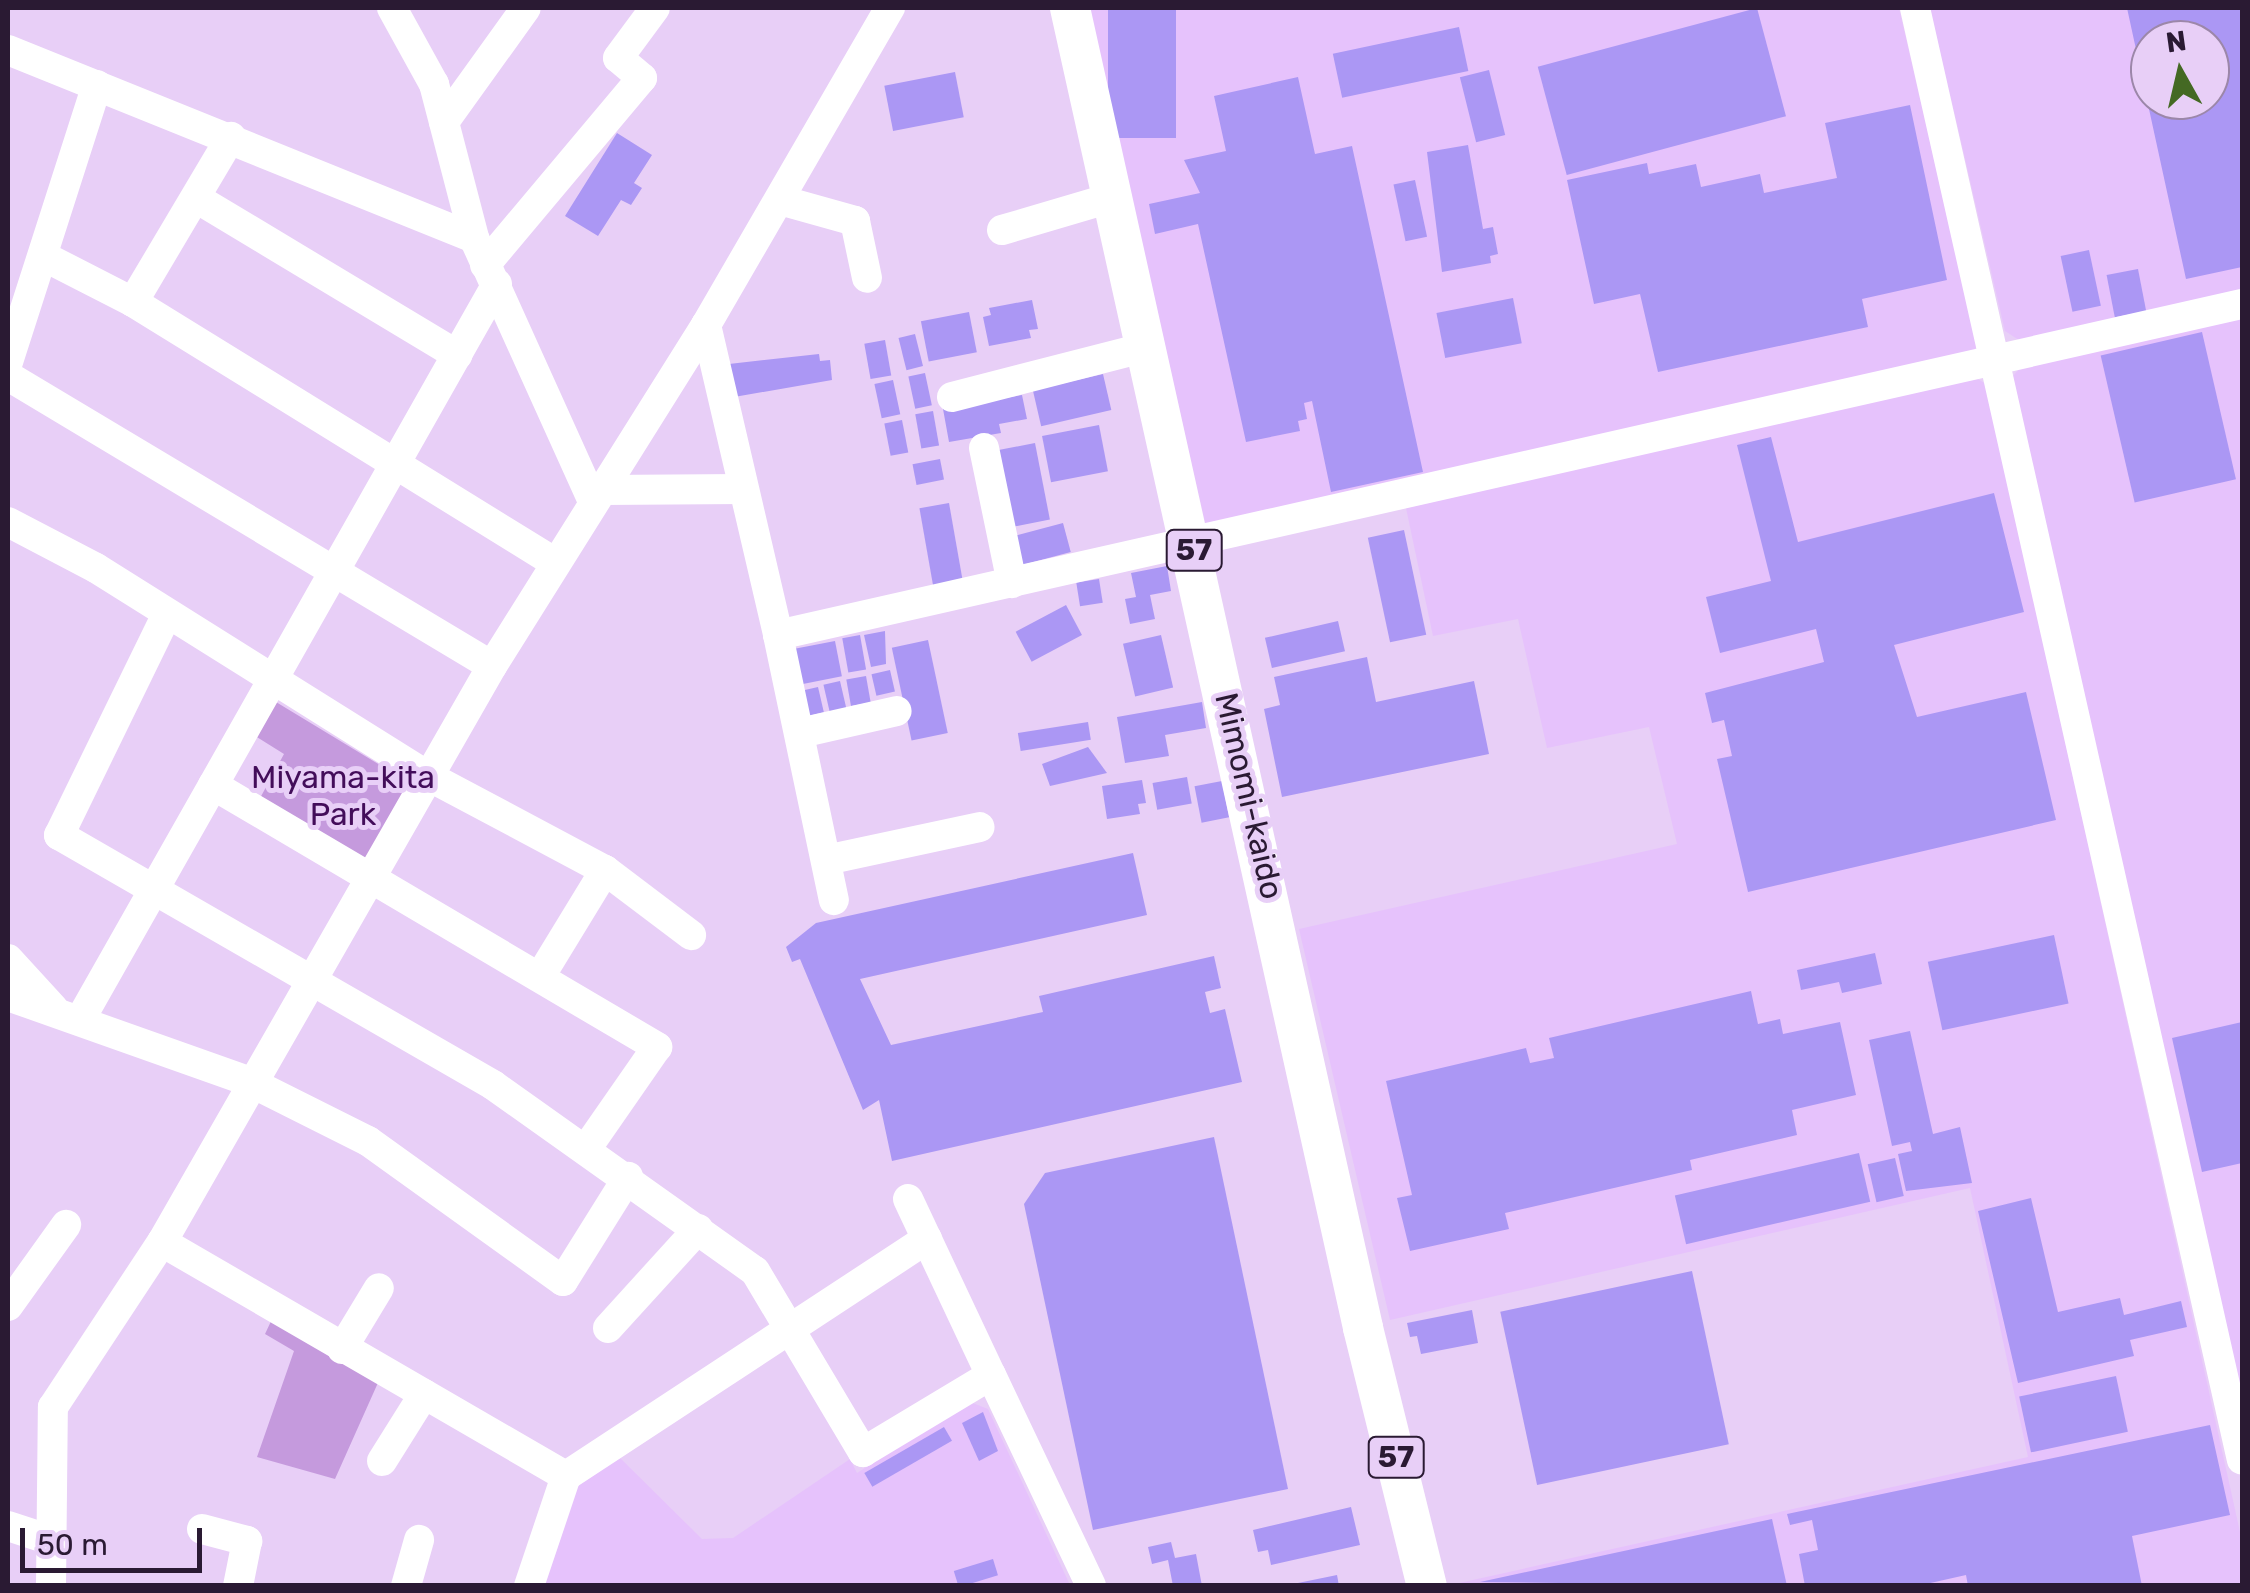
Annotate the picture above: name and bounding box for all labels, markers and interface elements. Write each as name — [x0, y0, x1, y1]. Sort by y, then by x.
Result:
north arrow — [2130, 20, 2230, 120]
text: N — [2164, 24, 2188, 60]
road number: 57 — [1164, 525, 1224, 575]
street label: Mimomi-kaido — [1207, 689, 1291, 903]
park label: Miyama-kita Park — [251, 759, 435, 834]
road number: 57 — [1366, 1432, 1426, 1482]
scale bar — [25, 1508, 208, 1570]
text: 50 m — [37, 1527, 108, 1563]

